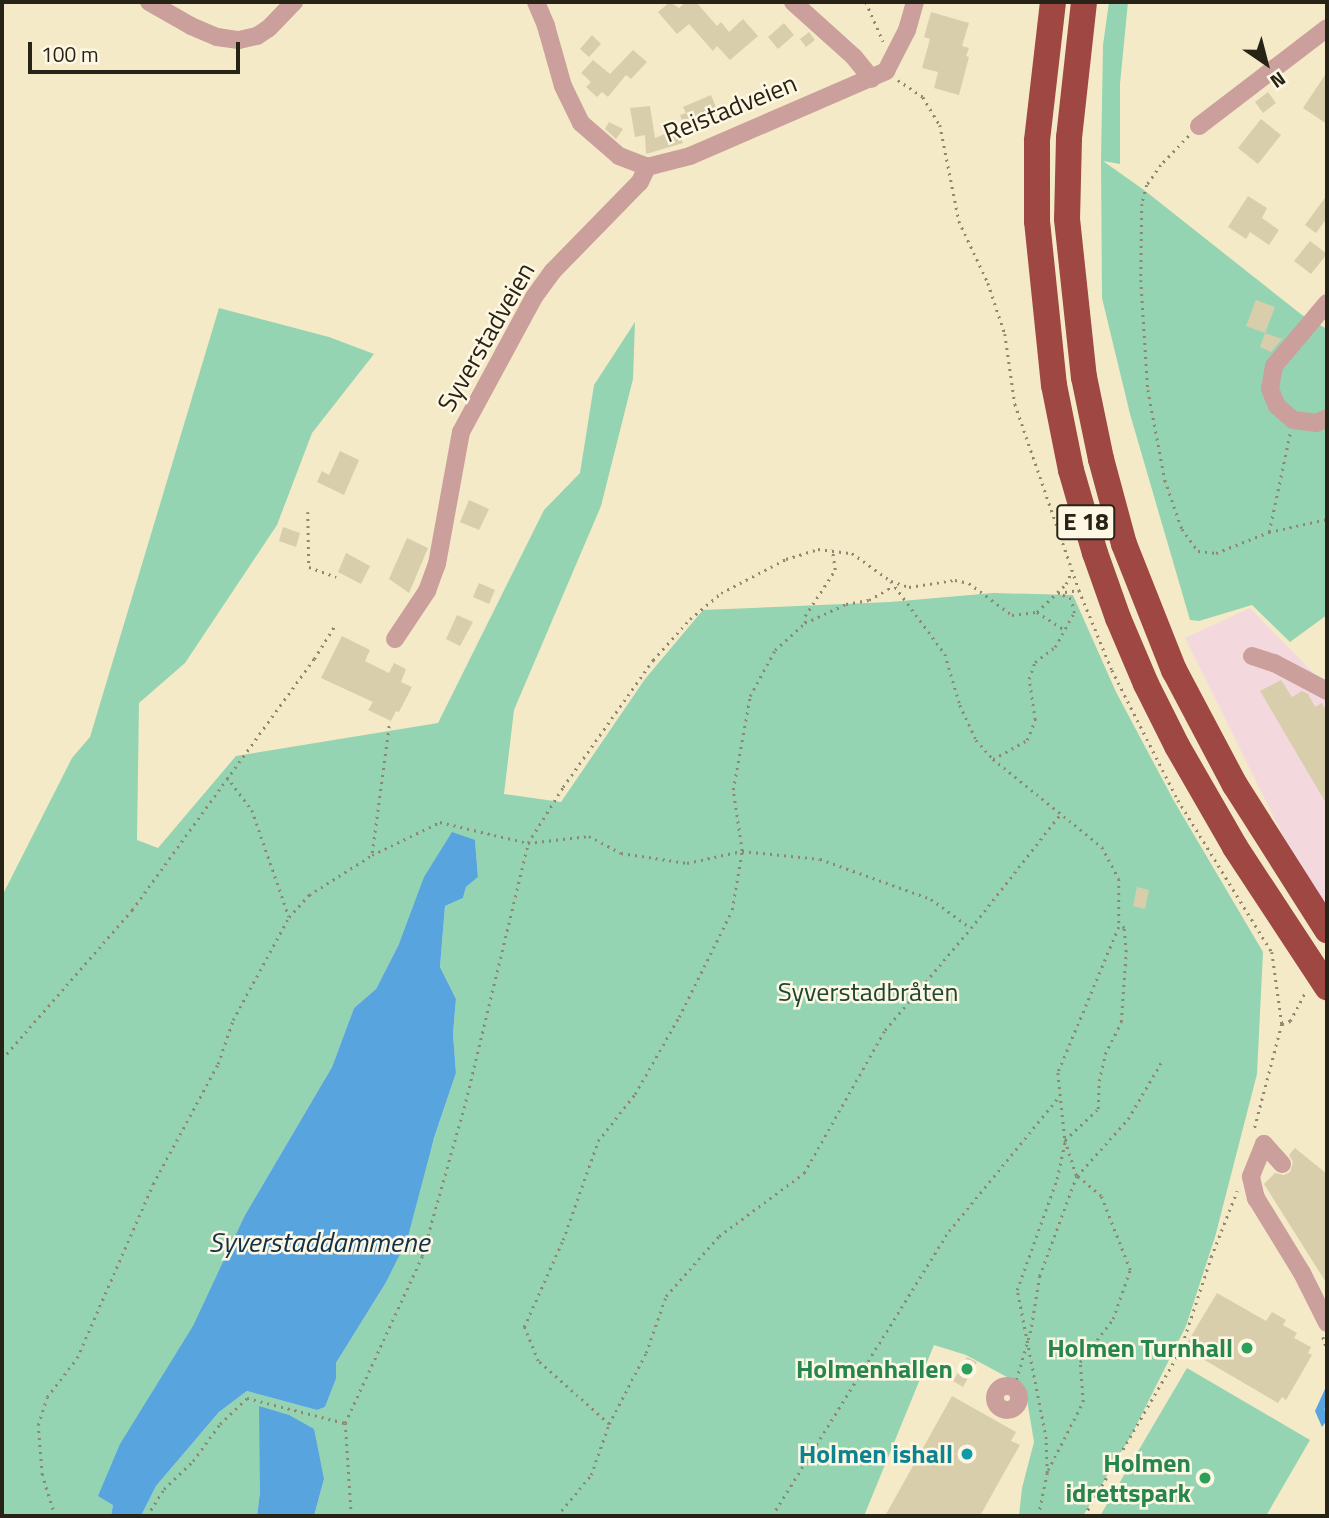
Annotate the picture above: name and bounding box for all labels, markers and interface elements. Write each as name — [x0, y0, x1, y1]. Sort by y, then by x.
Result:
scale bar — [32, 28, 243, 72]
north arrow — [1231, 28, 1301, 98]
text: 100 m — [41, 38, 98, 70]
text: N — [1265, 65, 1292, 96]
street label: Reistadveien — [659, 67, 801, 149]
street label: Syverstadveien — [431, 257, 541, 417]
road number: E 18 — [1056, 502, 1116, 542]
park label: Syverstadbråten — [778, 976, 958, 1008]
water label: Syverstaddammene — [209, 1225, 429, 1259]
place label: Holmen Turnhall — [1047, 1332, 1233, 1364]
marker: Holmen Turnhall — [1239, 1340, 1255, 1356]
place label: Holmenhallen — [796, 1353, 953, 1385]
marker: Holmenhallen — [959, 1361, 975, 1377]
place label: Holmen ishall — [799, 1438, 953, 1470]
marker: Holmen ishall — [959, 1446, 975, 1462]
place label: Holmen idrettspark — [1065, 1447, 1191, 1508]
marker: Holmen idrettspark — [1197, 1470, 1213, 1486]

